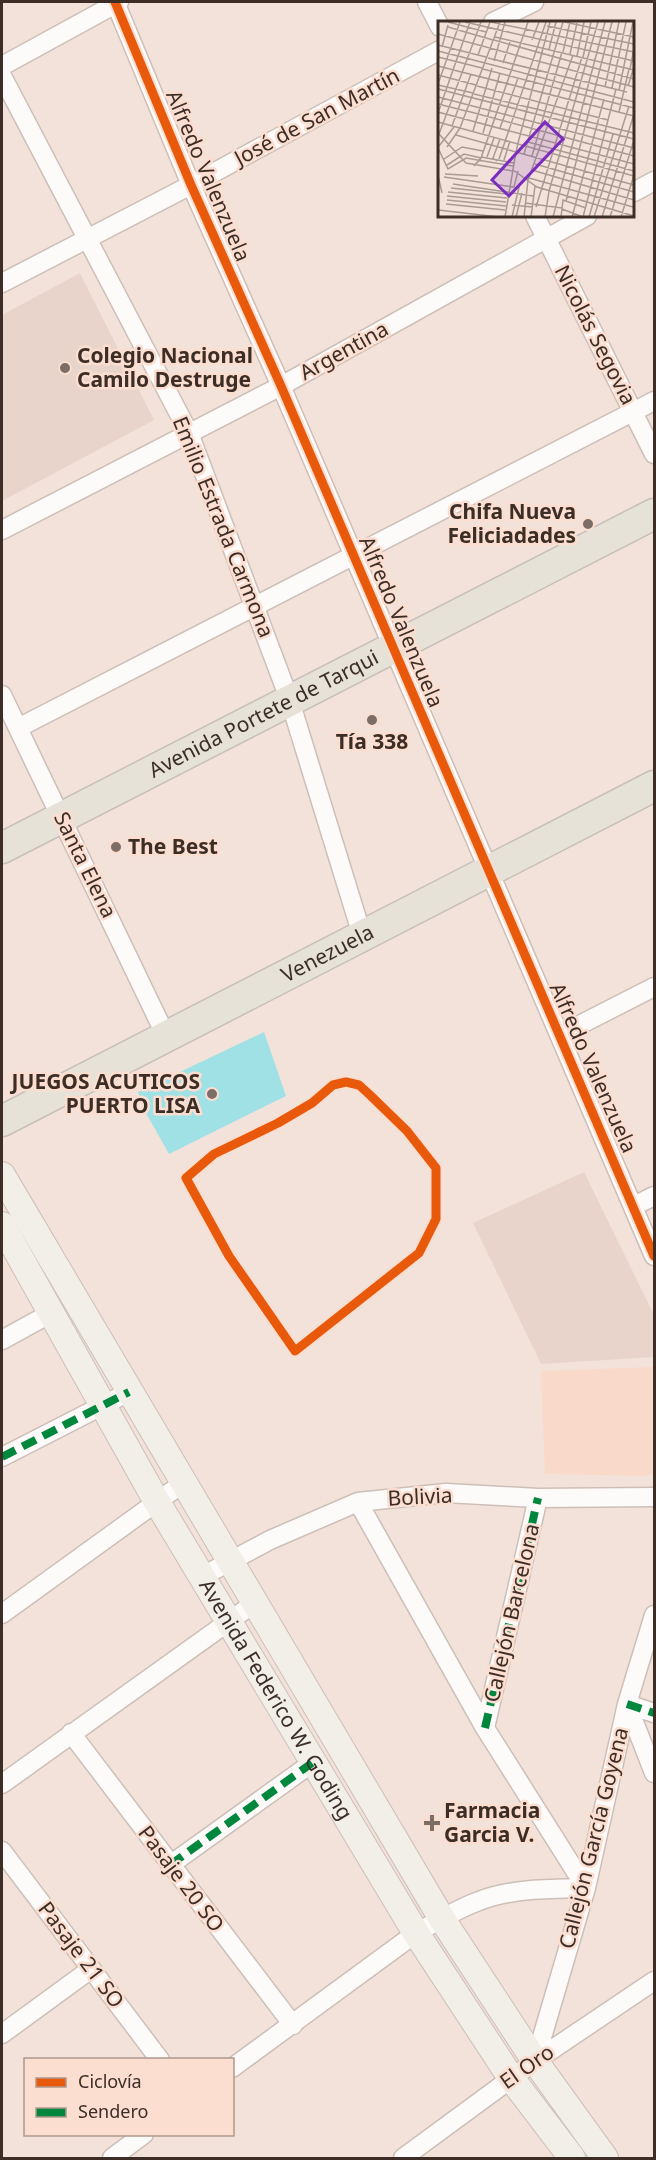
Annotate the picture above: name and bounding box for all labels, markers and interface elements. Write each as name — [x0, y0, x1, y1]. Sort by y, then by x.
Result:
inset map — [438, 21, 635, 218]
street label: José de San Martín — [227, 61, 404, 172]
street label: Alfredo Valenzuela — [160, 86, 258, 265]
street label: Nicolás Segovia — [549, 260, 643, 409]
street label: Argentina — [294, 314, 393, 386]
place label: Colegio Nacional Camilo Destruge — [77, 341, 253, 393]
marker: Colegio Nacional Camilo Destruge — [58, 361, 72, 375]
street label: Emilio Estrada Carmona — [167, 412, 281, 641]
place label: Chifa Nueva Feliciadades — [448, 497, 576, 549]
marker: Chifa Nueva Feliciadades — [581, 517, 595, 531]
street label: Alfredo Valenzuela — [353, 532, 451, 711]
street label: Avenida Portete de Tarqui — [144, 643, 383, 784]
marker: Tía 338 — [365, 713, 379, 727]
place label: Tía 338 — [336, 727, 408, 755]
street label: Santa Elena — [48, 807, 124, 922]
place label: The Best — [128, 832, 218, 860]
marker: The Best — [109, 840, 123, 854]
street label: Venezuela — [276, 917, 378, 988]
street label: Alfredo Valenzuela — [544, 978, 644, 1157]
place label: JUEGOS ACUTICOS PUERTO LISA — [10, 1067, 200, 1119]
marker: JUEGOS ACUTICOS PUERTO LISA — [205, 1087, 219, 1101]
street label: Bolivia — [387, 1480, 453, 1512]
street label: Callejón Barcelona — [477, 1521, 545, 1705]
street label: Avenida Federico W. Goding — [193, 1573, 360, 1825]
street label: Callejón García Goyena — [552, 1724, 634, 1951]
place label: Farmacia Garcia V. — [444, 1796, 540, 1848]
marker: Farmacia Garcia V. — [425, 1816, 439, 1830]
street label: Pasaje 20 SO — [133, 1819, 231, 1937]
street label: Pasaje 21 SO — [33, 1895, 131, 2013]
street label: El Oro — [494, 2038, 559, 2095]
legend — [24, 2058, 234, 2136]
text: Ciclovía — [78, 2069, 142, 2093]
text: Sendero — [78, 2099, 148, 2123]

